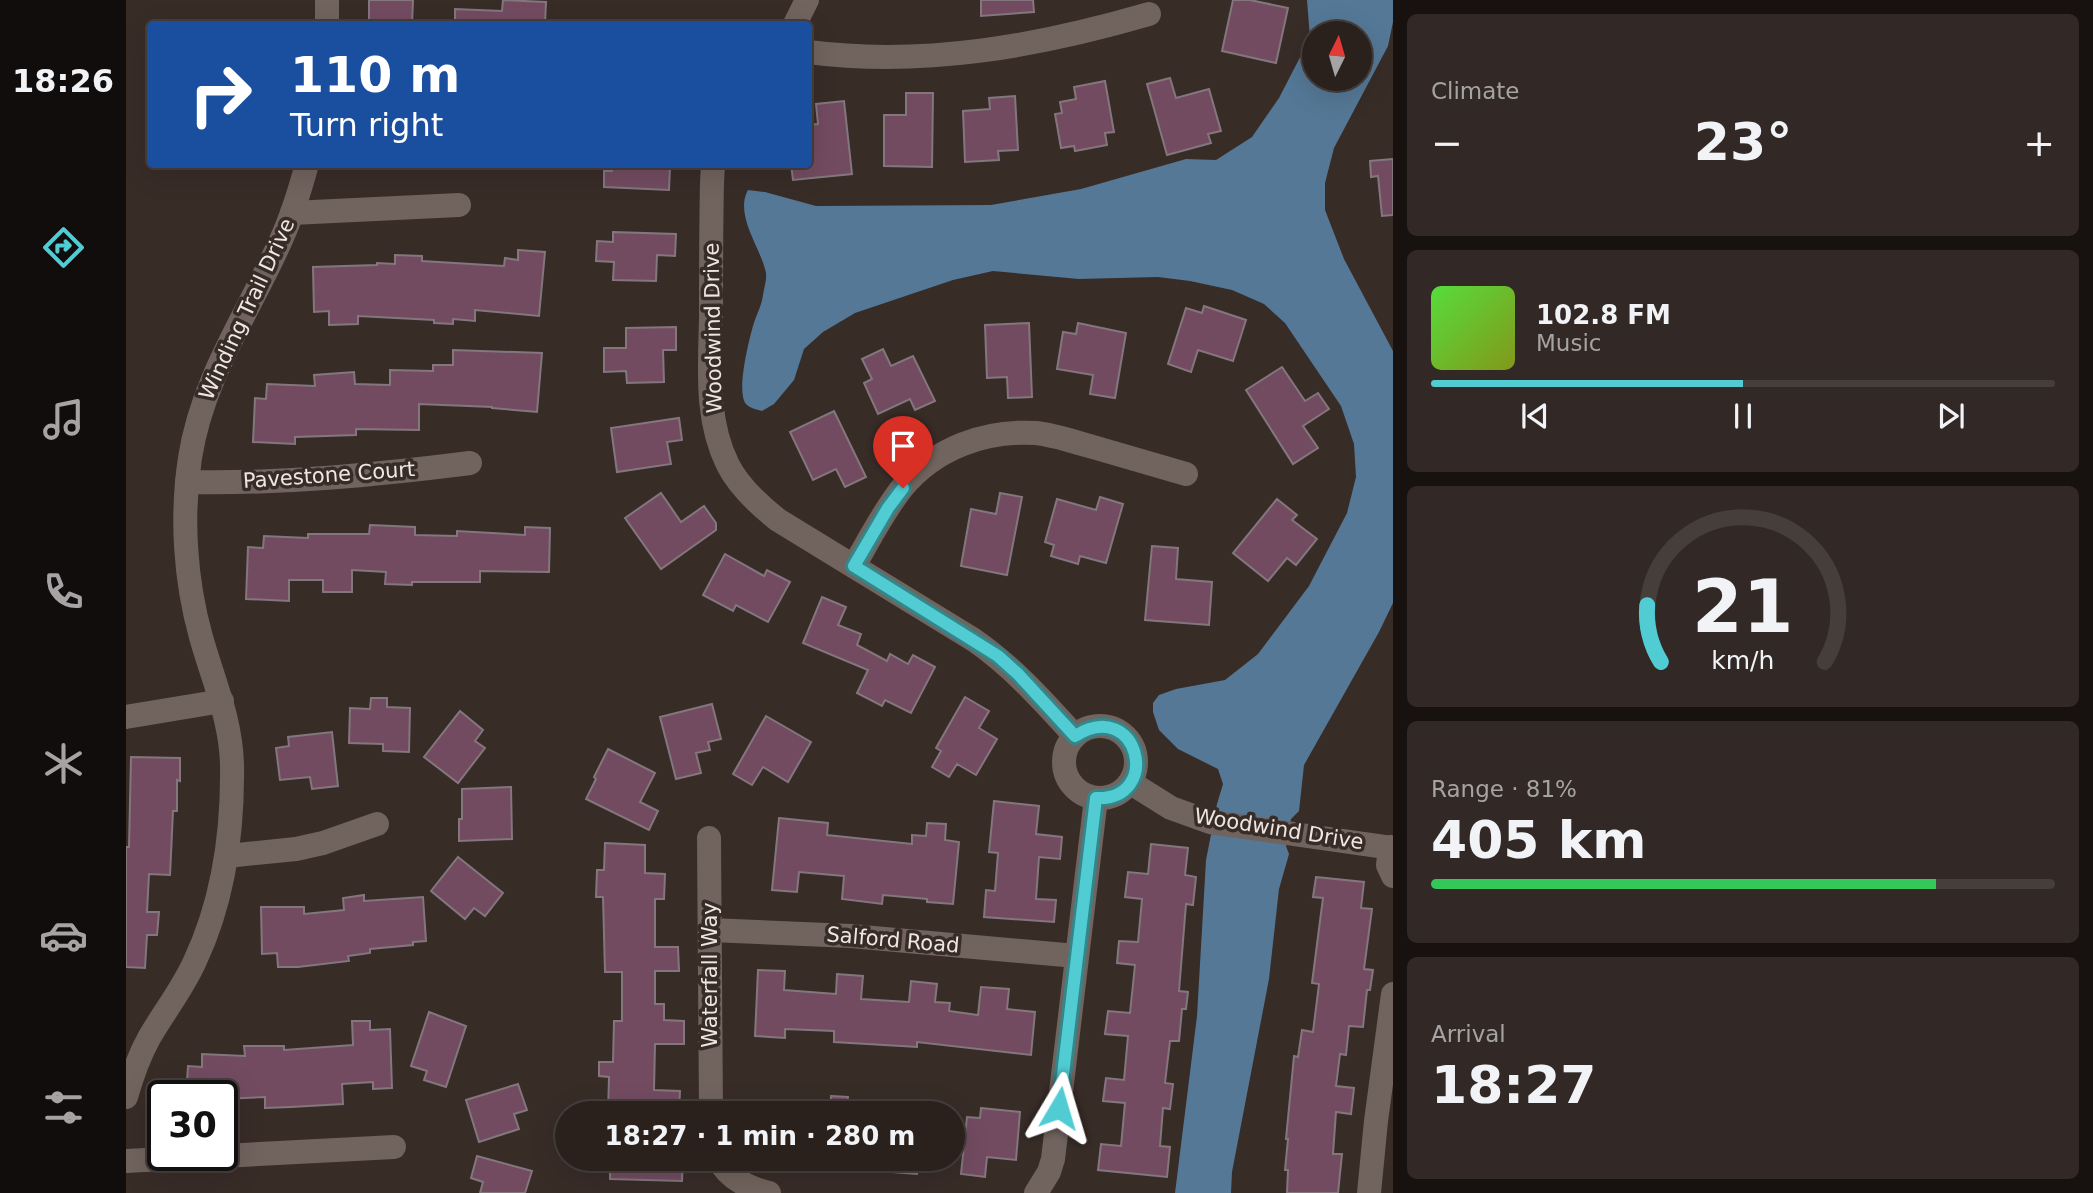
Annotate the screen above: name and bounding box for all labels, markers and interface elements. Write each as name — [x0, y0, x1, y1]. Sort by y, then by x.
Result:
north arrow — [1302, 21, 1372, 91]
map controls — [1302, 21, 1372, 91]
text: 110 m — [290, 47, 460, 104]
icon: right — [175, 49, 266, 140]
text: 18:26 — [12, 62, 114, 100]
text: Climate — [1431, 78, 1520, 104]
text: Turn right — [290, 106, 443, 144]
text: 23° — [1694, 112, 1792, 172]
text: − — [1431, 121, 1463, 165]
text: + — [2023, 121, 2055, 165]
street label: Winding Trail Drive — [194, 214, 300, 404]
icon: directions — [39, 223, 88, 272]
street label: Woodwind Drive — [700, 242, 726, 414]
text: 102.8 FM — [1536, 300, 1671, 330]
text: Music — [1536, 330, 1601, 356]
icon: music — [39, 395, 88, 444]
icon: previous — [1516, 397, 1554, 435]
icon: pause — [1724, 397, 1762, 435]
icon: next — [1932, 397, 1970, 435]
pin — [873, 416, 933, 488]
icon: arrive — [884, 427, 922, 465]
street label: Pavestone Court — [242, 457, 416, 493]
text: 21 — [1692, 565, 1794, 650]
icon: phone — [39, 567, 88, 616]
text: km/h — [1711, 646, 1775, 675]
icon: climate — [39, 739, 88, 788]
text: Range · 81% — [1431, 776, 1577, 802]
street label: Woodwind Drive — [1193, 804, 1365, 854]
text: 405 km — [1431, 810, 1646, 870]
street label: Waterfall Way — [698, 902, 722, 1048]
icon: car — [39, 911, 88, 960]
street label: Salford Road — [826, 922, 960, 958]
text: Arrival — [1431, 1021, 1506, 1047]
text: 18:27 — [1431, 1055, 1597, 1115]
position arrow — [1022, 1071, 1096, 1145]
speed limit sign: 30 — [147, 1080, 238, 1171]
icon: filters — [39, 1083, 88, 1132]
text: 18:27 · 1 min · 280 m — [605, 1121, 915, 1151]

